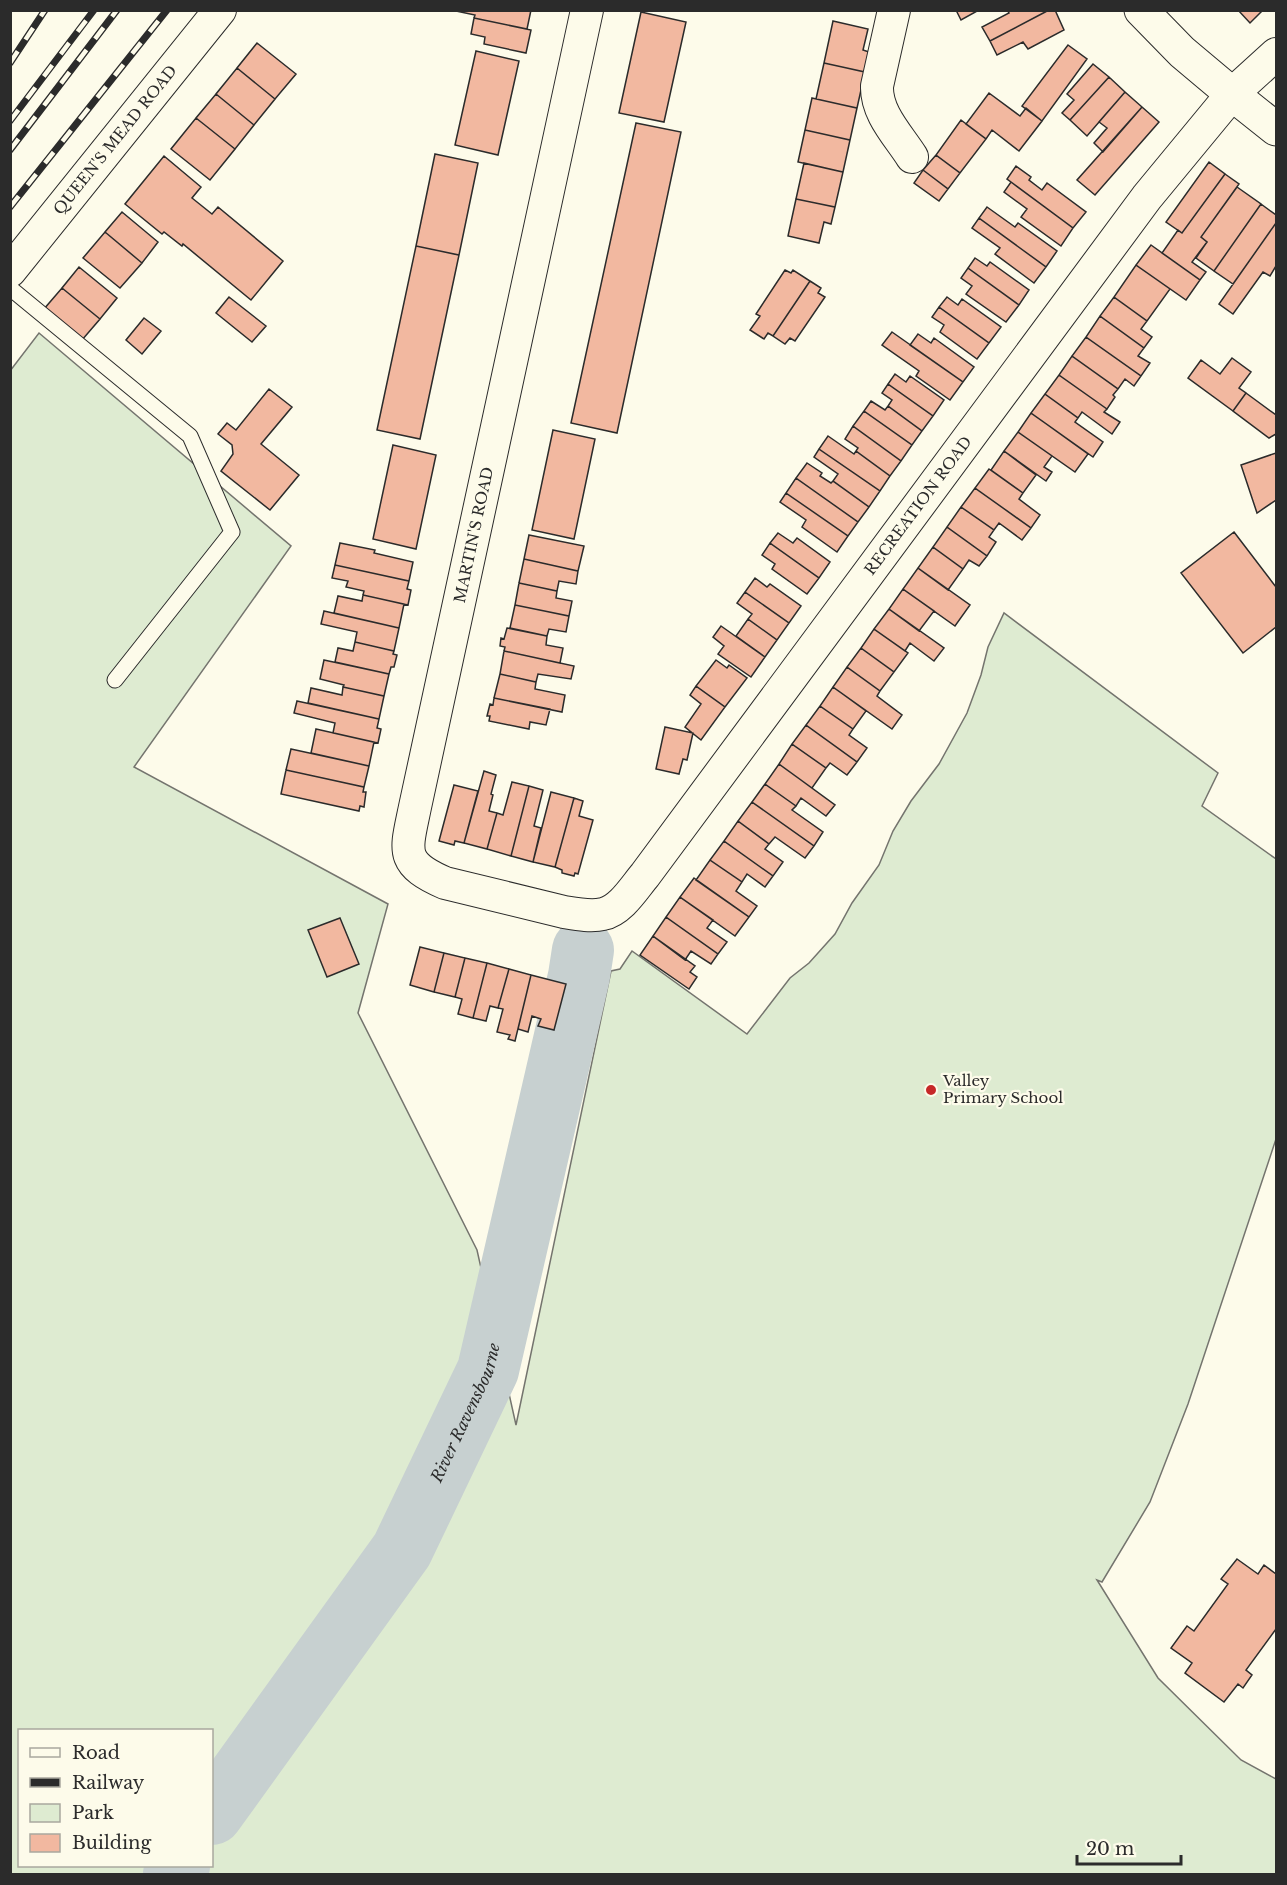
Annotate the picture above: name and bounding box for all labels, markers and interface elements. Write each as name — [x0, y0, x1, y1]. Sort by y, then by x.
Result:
street label: QUEEN'S MEAD ROAD — [49, 61, 181, 218]
street label: RECREATION ROAD — [860, 432, 976, 579]
street label: MARTIN'S ROAD — [450, 465, 497, 605]
place label: Valley Primary School — [942, 1071, 1063, 1107]
marker: Valley Primary School — [924, 1083, 938, 1097]
water label: River Ravensbourne — [426, 1340, 504, 1486]
legend — [18, 1729, 213, 1867]
text: Road — [72, 1742, 120, 1764]
text: Railway — [72, 1772, 145, 1794]
text: Park — [72, 1802, 114, 1824]
scale bar — [1077, 1828, 1180, 1866]
text: Building — [72, 1832, 151, 1854]
text: 20 m — [1086, 1838, 1134, 1860]

